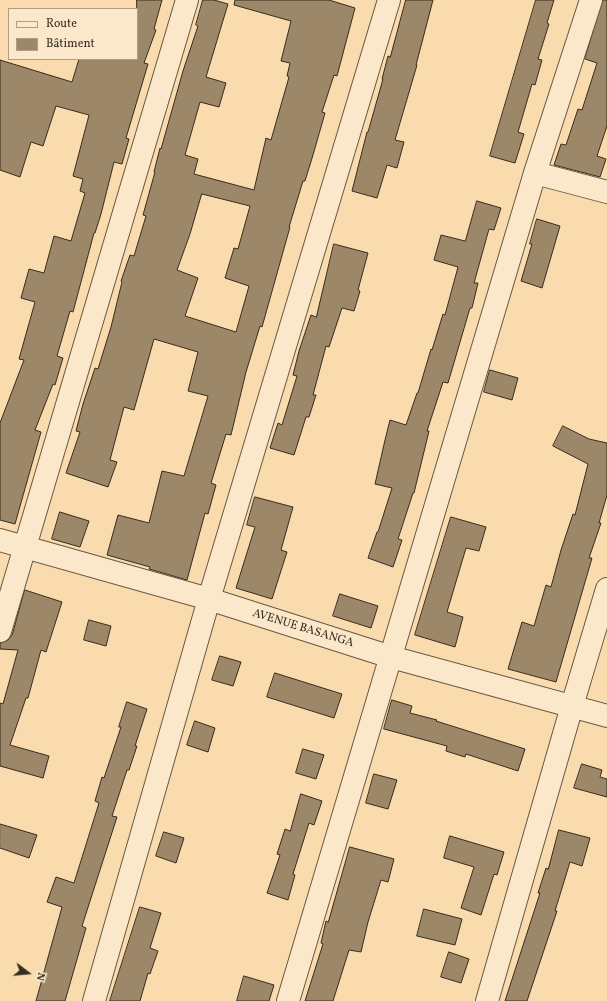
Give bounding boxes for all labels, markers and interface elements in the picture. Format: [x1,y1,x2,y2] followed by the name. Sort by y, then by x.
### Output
[8,8,138,60] legend
[46,16,77,32] text: Route
[46,36,95,52] text: Bâtiment
[251,607,355,651] street label: AVENUE BASANGA
[8,953,48,993] north arrow
[32,971,48,982] text: N

